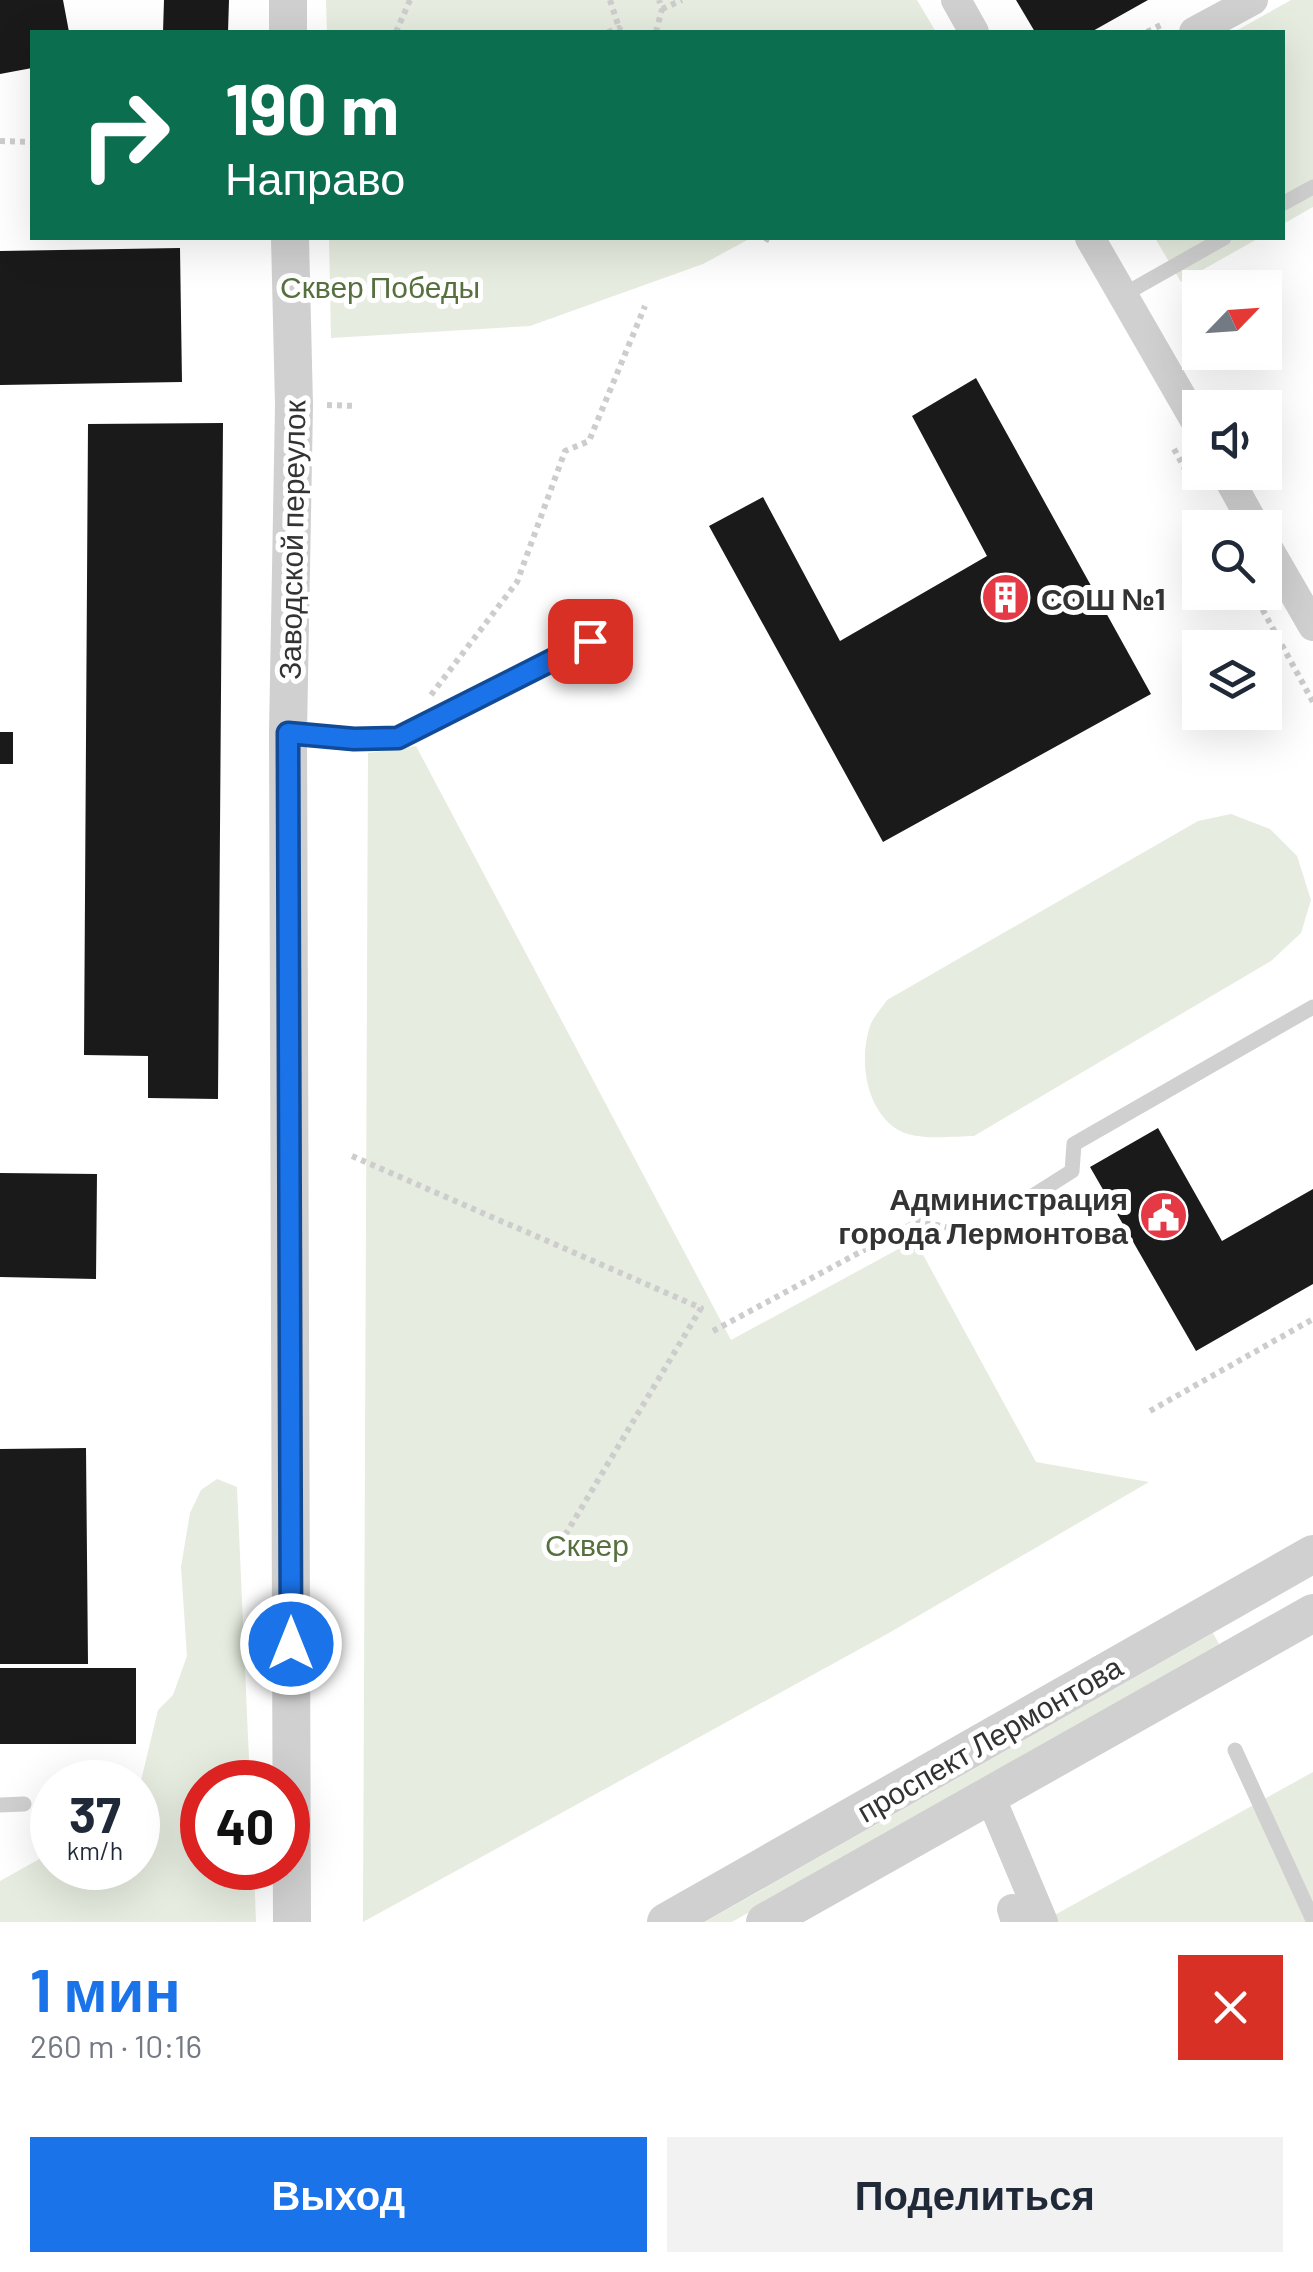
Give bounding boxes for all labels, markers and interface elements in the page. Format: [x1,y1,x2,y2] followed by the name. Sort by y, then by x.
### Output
[225,65,399,149] text: 190 m
[60,70,190,200] icon: right
[225,150,405,204] text: Направо
[280,268,480,304] park label: Сквер Победы
[1182,270,1282,370] north arrow
[1182,270,1282,730] map controls
[1182,390,1282,490] button: sound
[271,399,311,680] street label: Заводской переулок
[1182,510,1282,610] button: search
[980,572,1032,624] building icon: СОШ №1
[1041,580,1165,616] place label: СОШ №1
[548,599,633,684] pin
[563,614,618,669] icon: arrive
[1182,630,1282,730] button: layers
[838,1180,1128,1250] place label: Администрация города Лермонтова
[1137,1189,1189,1241] public building icon: Администрация города Лермонтова
[545,1526,629,1562] park label: Сквер
[239,1592,343,1696] position arrow
[850,1647,1128,1829] street label: проспект Лермонтова
[180,1760,310,1890] speed limit sign: 40
[69,1783,121,1843] text: 37
[67,1835,123,1865] text: km/h
[30,1952,181,2024] text: 1 мин
[1178,1955,1283,2060] button: close
[30,2026,202,2064] text: 260 m · 10:16
[30,2137,647,2252] button: Выход
[667,2137,1283,2252] button: Поделиться

